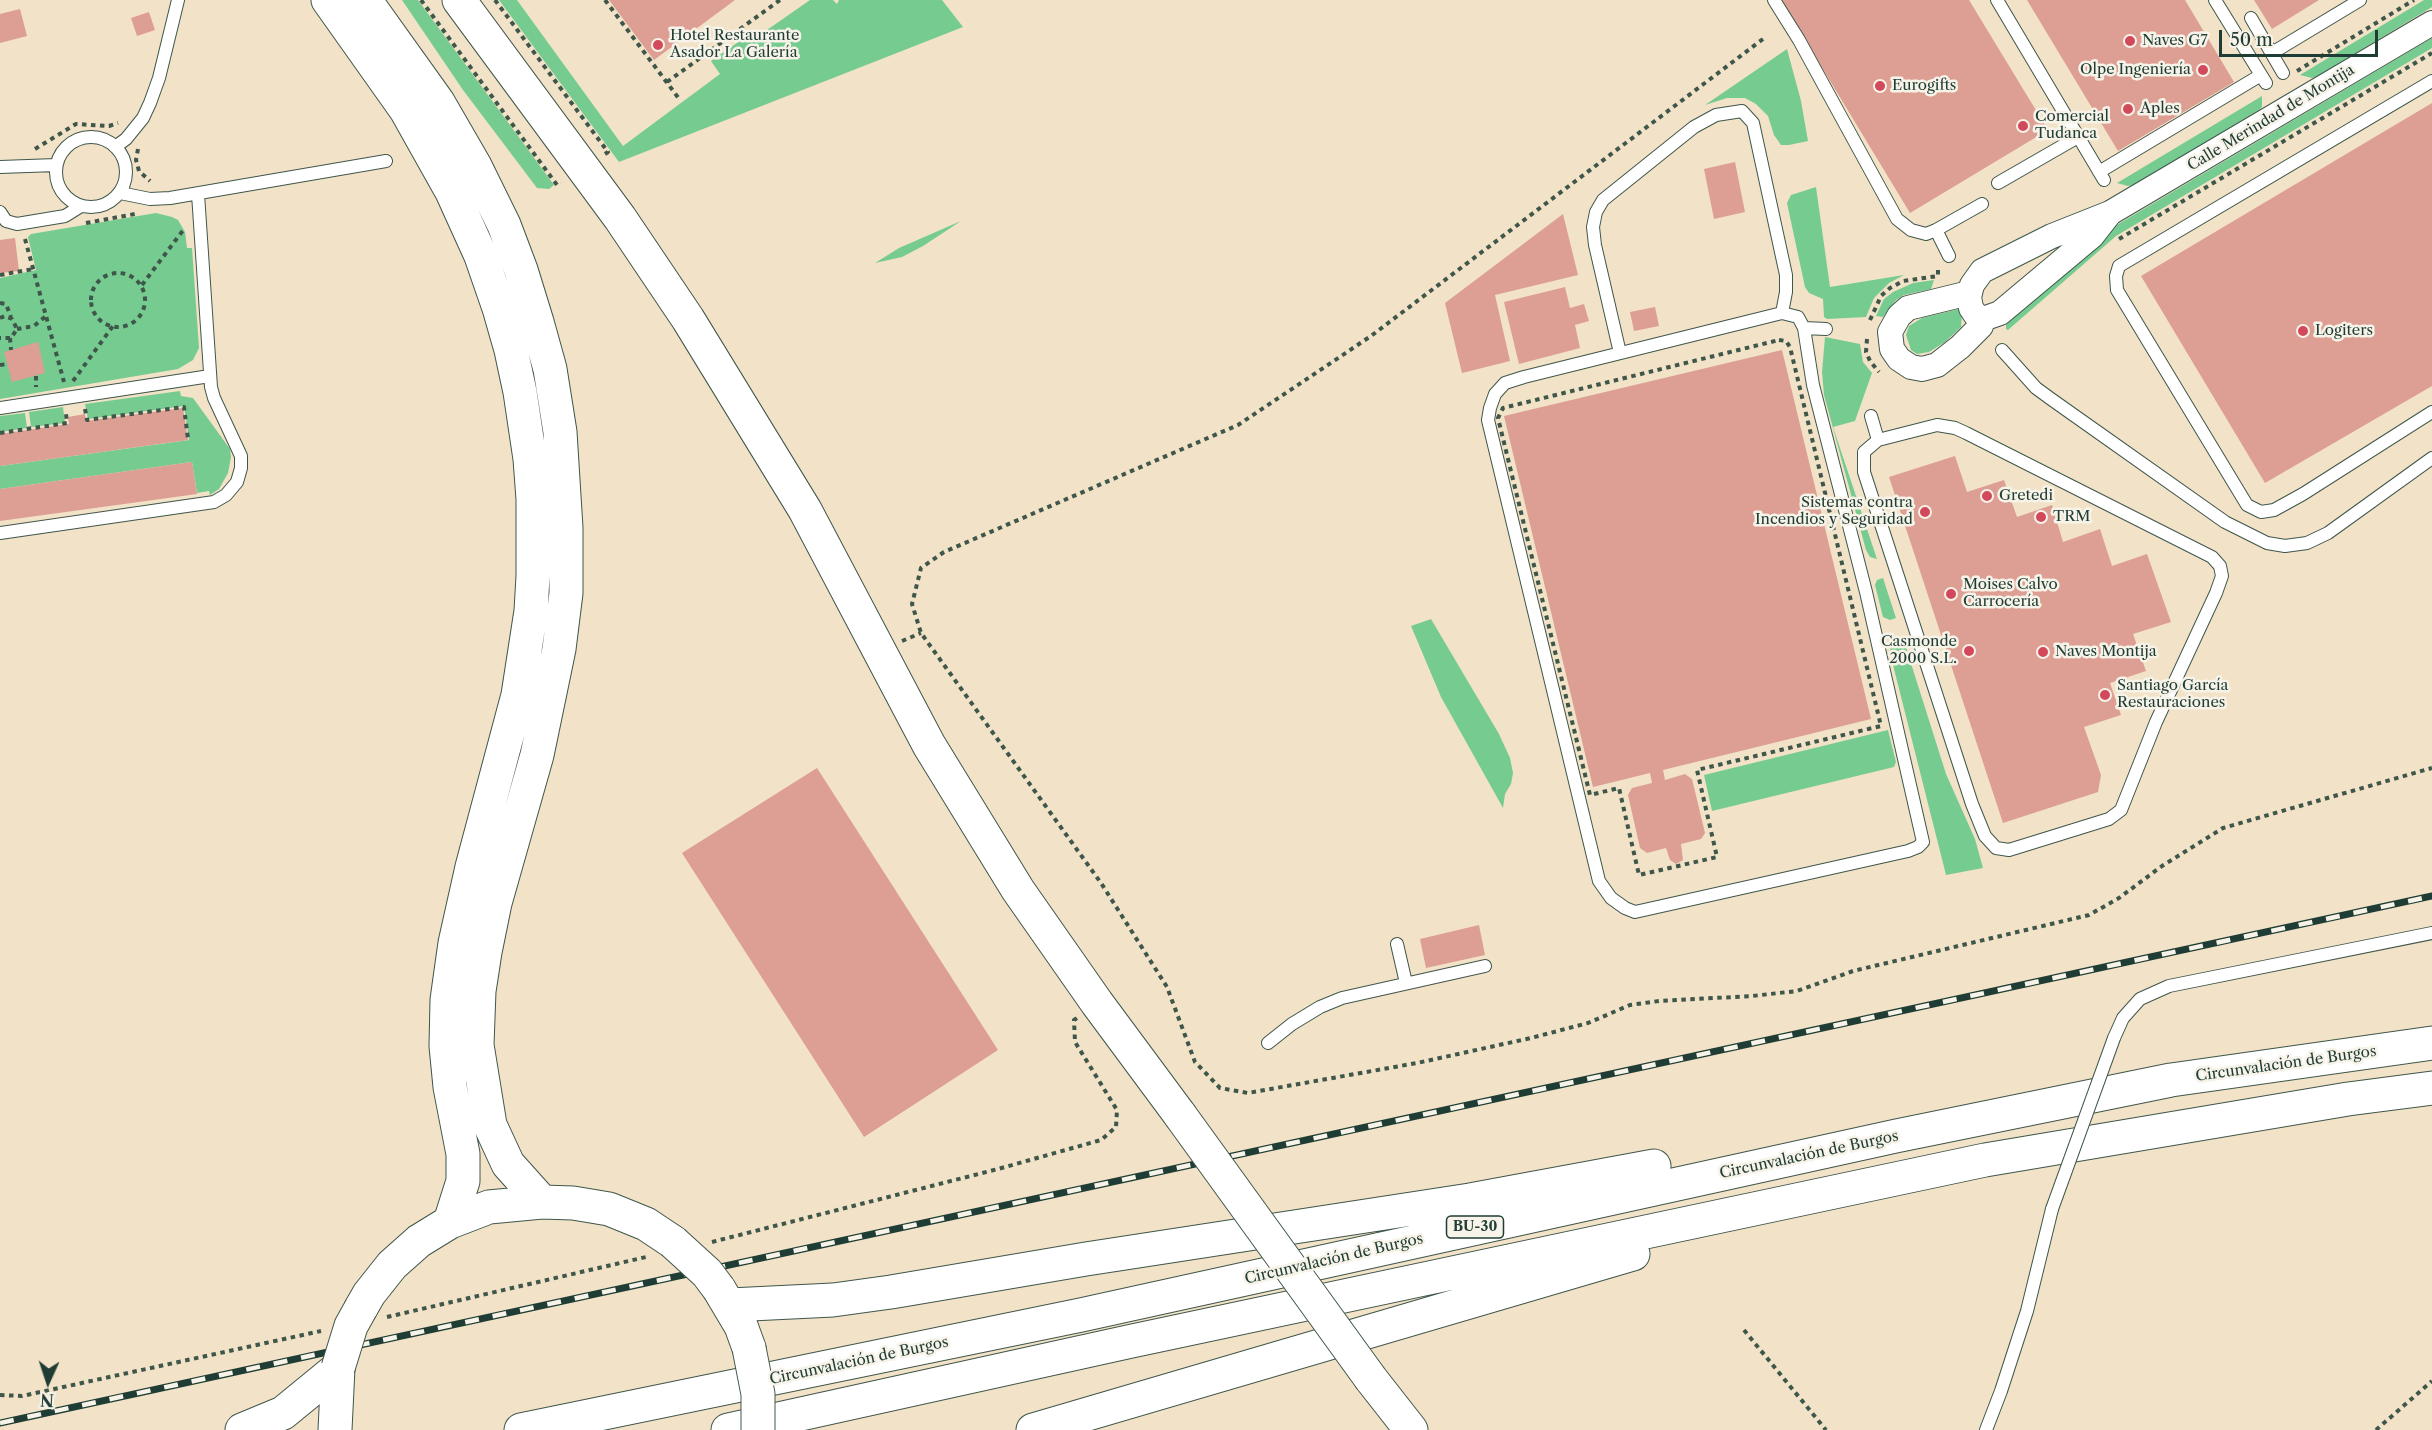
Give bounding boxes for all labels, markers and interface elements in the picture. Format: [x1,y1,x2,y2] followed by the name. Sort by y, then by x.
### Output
[2222,18,2381,56] scale bar
[670,27,799,62] place label: Hotel Restaurante Asador La Galería
[2230,29,2273,51] text: 50 m
[2142,32,2208,50] place label: Naves G7
[2123,34,2137,48] marker: Naves G7
[651,38,665,52] marker: Hotel Restaurante Asador La Galería
[2080,61,2191,79] place label: Olpe Ingeniería
[2184,61,2358,175] street label: Calle Merindad de Montija
[2196,63,2210,77] marker: Olpe Ingeniería
[1892,77,1956,95] place label: Eurogifts
[1873,79,1887,93] marker: Eurogifts
[2140,100,2180,118] place label: Aples
[2121,102,2135,116] marker: Aples
[2035,108,2109,143] place label: Comercial Tudanca
[2016,119,2030,133] marker: Comercial Tudanca
[2315,322,2373,340] place label: Logiters
[2296,324,2310,338] marker: Logiters
[1999,487,2053,505] place label: Gretedi
[1980,489,1994,503] marker: Gretedi
[1755,494,1913,529] place label: Sistemas contra Incendios y Seguridad
[1918,505,1932,519] marker: Sistemas contra Incendios y Seguridad
[2053,508,2090,526] place label: TRM
[2034,510,2048,524] marker: TRM
[1963,576,2058,611] place label: Moises Calvo Carrocería
[1944,587,1958,601] marker: Moises Calvo Carrocería
[1881,633,1957,668] place label: Casmonde 2000 S.L.
[2055,643,2157,661] place label: Naves Montija
[1962,644,1976,658] marker: Casmonde 2000 S.L.
[2036,645,2050,659] marker: Naves Montija
[2117,677,2229,712] place label: Santiago García Restauraciones
[2098,688,2112,702] marker: Santiago García Restauraciones
[2194,1042,2378,1086] street label: Circunvalación de Burgos
[1718,1127,1900,1183] street label: Circunvalación de Burgos
[1446,1216,1504,1238] road number: BU-30
[1243,1230,1425,1288] street label: Circunvalación de Burgos
[768,1333,950,1389] street label: Circunvalación de Burgos
[18,1352,78,1412] north arrow
[40,1390,55,1410] text: N

